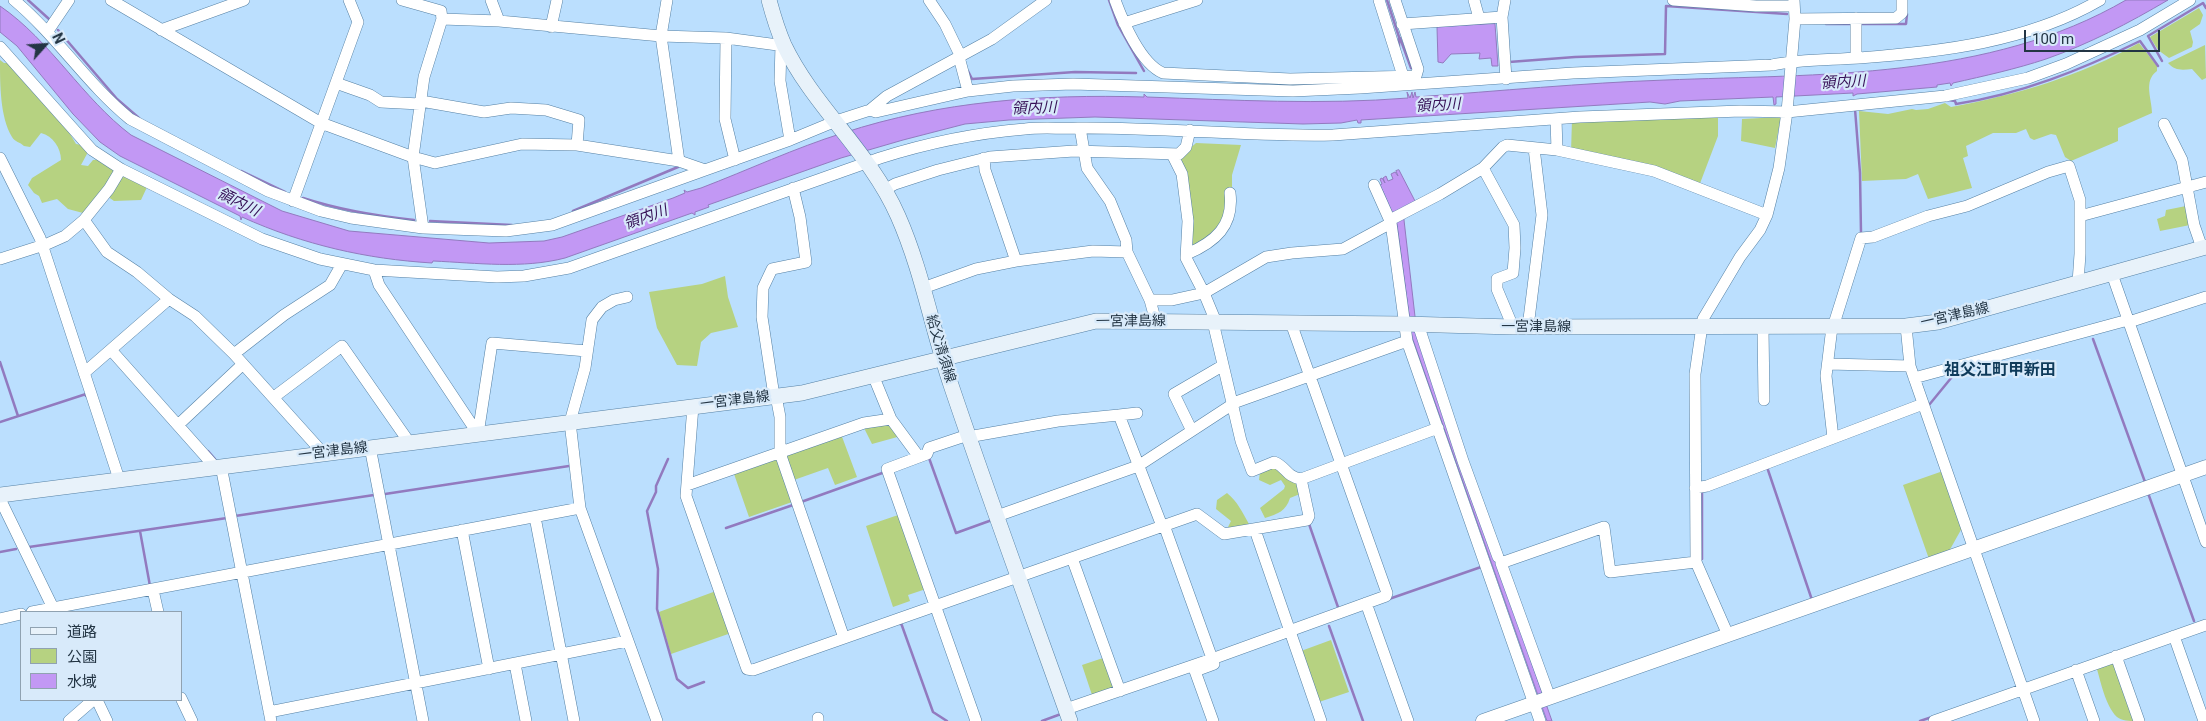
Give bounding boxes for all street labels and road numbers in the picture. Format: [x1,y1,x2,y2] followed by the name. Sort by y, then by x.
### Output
[1919,300,1991,332] street label: 一宮津島線
[922,313,958,385] street label: 給父清須線
[1096,313,1166,331] street label: 一宮津島線
[1501,319,1571,335] street label: 一宮津島線
[699,388,771,414] street label: 一宮津島線
[297,439,369,465] street label: 一宮津島線

